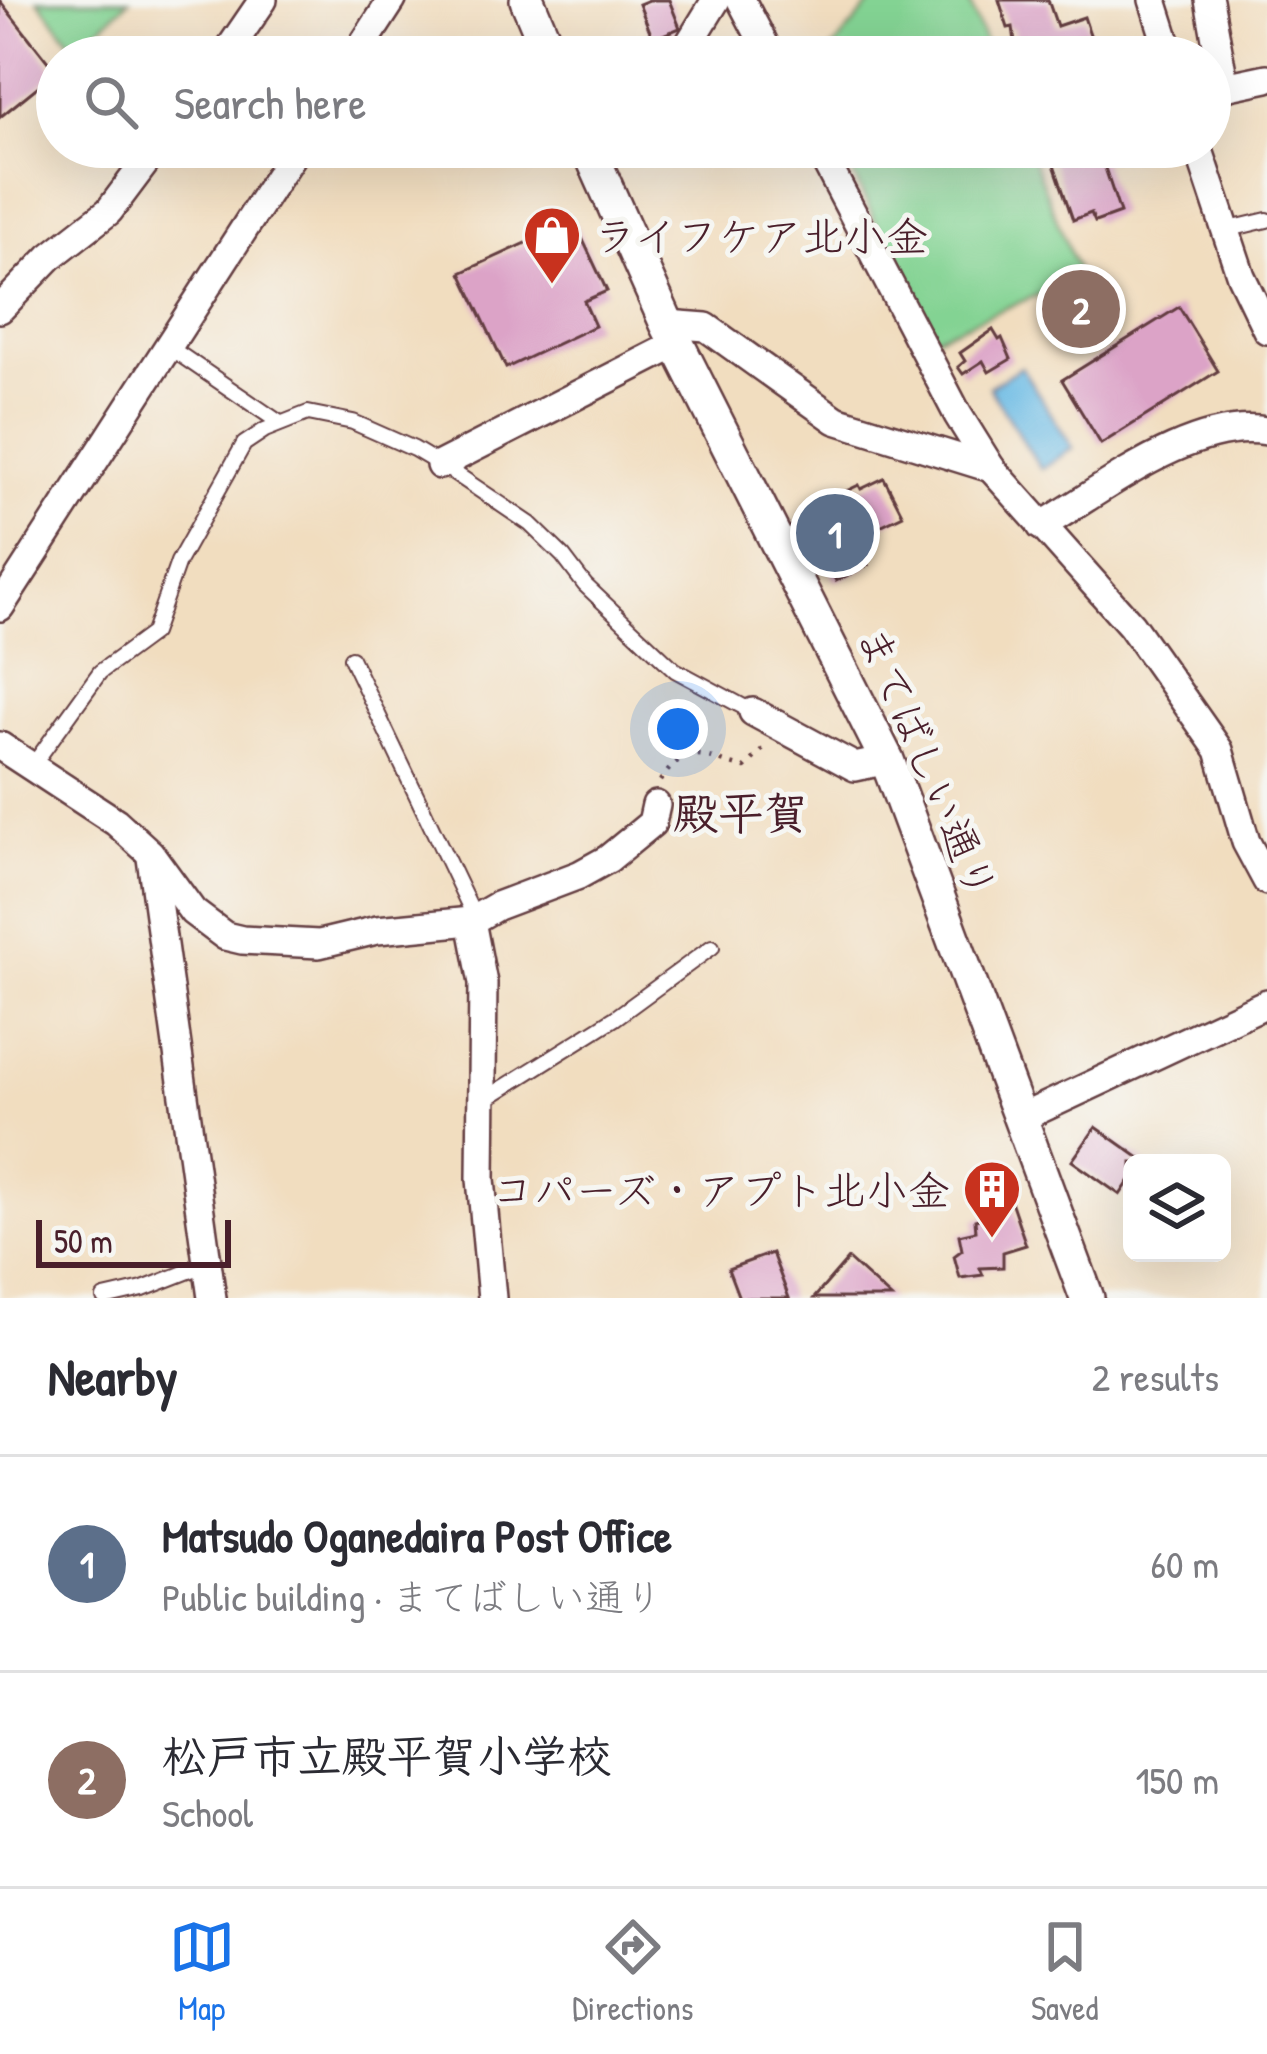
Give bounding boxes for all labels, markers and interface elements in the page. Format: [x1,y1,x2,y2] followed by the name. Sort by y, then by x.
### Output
[36,36,1231,168] search box
[78,69,144,135] icon: search
[174,72,366,133] text: Search here
[521,204,583,286] shop icon: ライフケア北小金
[594,207,928,264] place label: ライフケア北小金
[1042,264,1120,354] pin: 2
[796,488,874,578] pin: 1
[844,616,1012,908] street label: まてばしい通り
[648,699,708,759] your location
[673,782,809,843] district label: 殿平賀
[1123,1154,1231,1262] map controls
[1123,1154,1231,1262] button: layers
[961,1158,1023,1240] building icon: コパーズ・アプト北小金
[491,1161,950,1218] place label: コパーズ・アプト北小金
[36,1214,231,1267] scale bar
[54,1219,113,1263] text: 50 m
[48,1342,178,1411] text: Nearby
[1092,1350,1219,1403] text: 2 results
[162,1505,672,1566] text: Matsudo Oganedaira Post Office
[80,1537,94,1590] text: 1
[1150,1537,1219,1590] text: 60 m
[162,1570,663,1623] text: Public building · まてばしい通り
[162,1725,612,1786] text: 松戸市立殿平賀小学校
[78,1753,96,1806] text: 2
[1135,1753,1219,1806] text: 150 m
[162,1786,253,1839] text: School
[169,1914,235,2030] tab: Map
[572,1914,694,2030] tab: Directions
[1031,1914,1098,2030] tab: Saved

